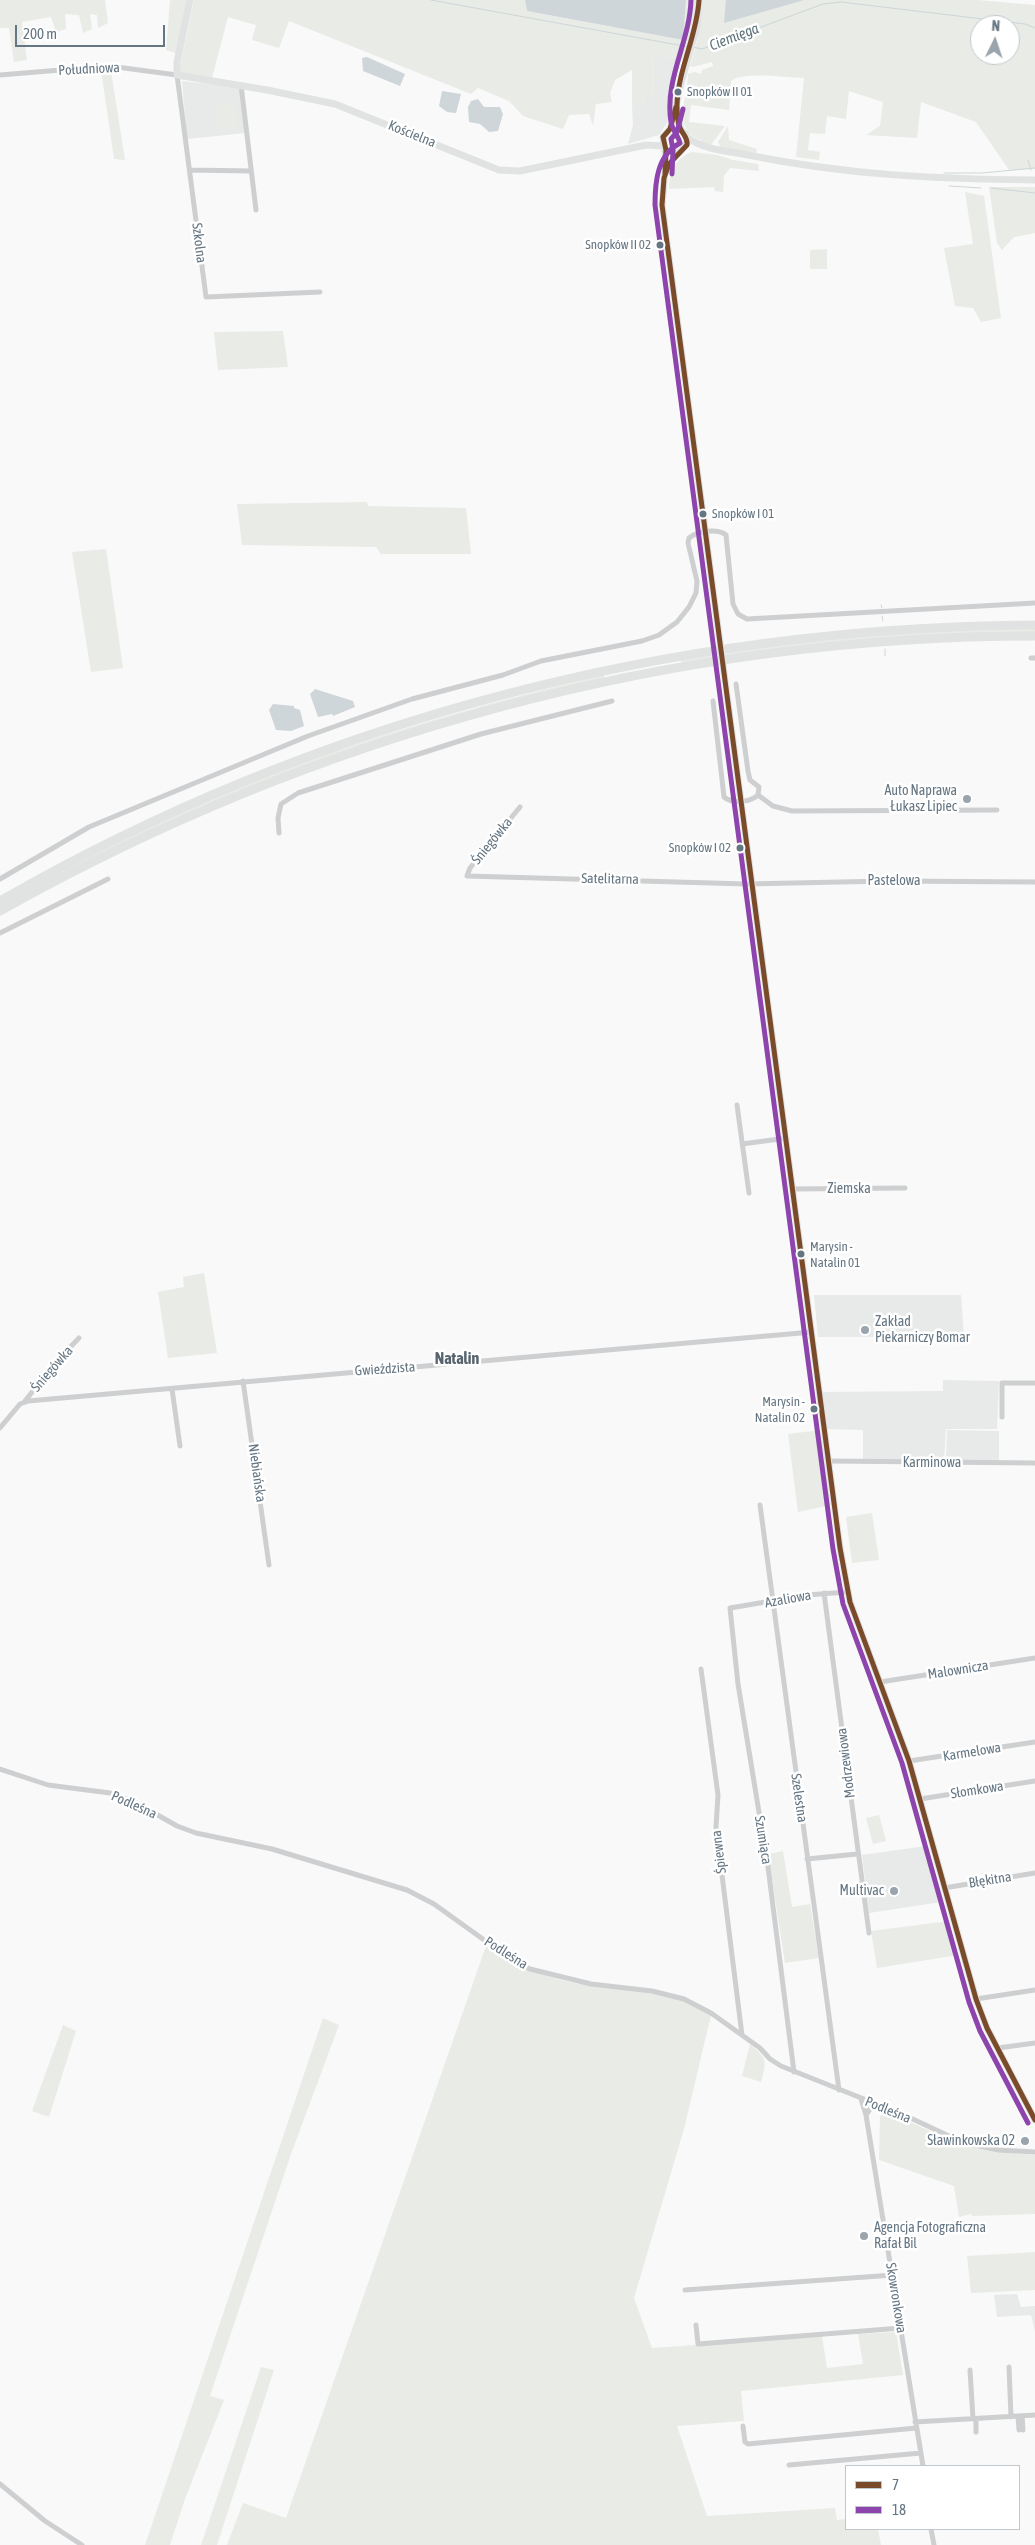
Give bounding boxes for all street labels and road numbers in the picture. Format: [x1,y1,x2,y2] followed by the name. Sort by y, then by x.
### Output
[58,59,120,79] street label: Południowa
[386,117,438,151] street label: Kościelna
[188,222,210,264] street label: Szkolna
[468,814,516,868] street label: Śniegówka
[581,870,639,888] street label: Satelitarna
[867,873,921,889] street label: Pastelowa
[827,1181,871,1197] street label: Ziemska
[27,1343,77,1395] street label: Śniegówka
[354,1359,416,1379] street label: Gwieździsta
[245,1443,269,1503] street label: Niebiańska
[903,1455,961,1471] street label: Karminowa
[764,1587,812,1611] street label: Azaliowa
[927,1657,989,1683] street label: Malownicza
[833,1727,859,1799] street label: Modrzewiowa
[942,1739,1002,1765] street label: Karmelowa
[787,1772,811,1824] street label: Szelestna
[949,1778,1005,1802] street label: Słomkowa
[109,1788,159,1822] street label: Podleśna
[751,1814,775,1866] street label: Szumiąca
[708,1829,730,1875] street label: Śpiewna
[968,1868,1012,1892] street label: Błękitna
[481,1933,531,1973] street label: Podleśna
[863,2093,913,2127] street label: Podleśna
[882,2262,910,2334] street label: Skowronkowa

